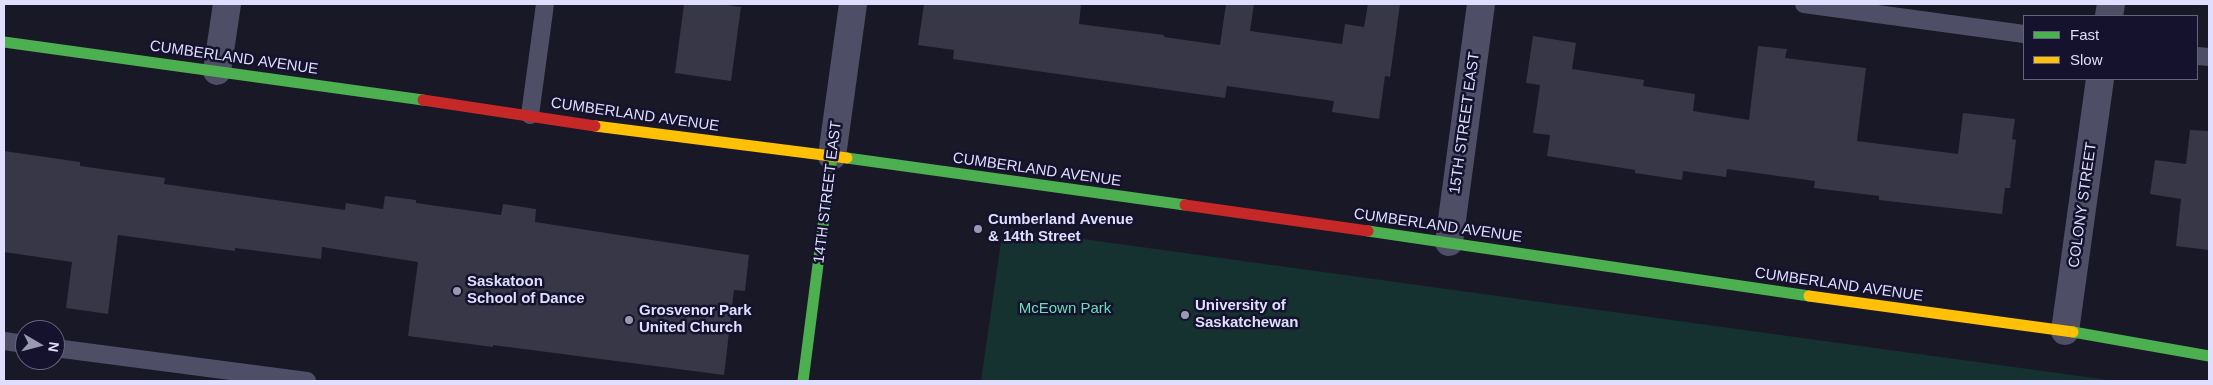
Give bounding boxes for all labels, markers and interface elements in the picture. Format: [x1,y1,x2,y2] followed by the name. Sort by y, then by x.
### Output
[2023,15,2198,80] legend
[2070,26,2099,43] text: Fast
[149,37,319,79] street label: CUMBERLAND AVENUE
[1446,51,1484,195] street label: 15TH STREET EAST
[2070,51,2103,68] text: Slow
[550,94,720,136] street label: CUMBERLAND AVENUE
[810,120,846,264] street label: 14TH STREET EAST
[2065,141,2101,269] street label: COLONY STREET
[952,149,1122,191] street label: CUMBERLAND AVENUE
[1353,205,1523,247] street label: CUMBERLAND AVENUE
[988,211,1133,246] place label: Cumberland Avenue & 14th Street
[972,223,984,235] marker: Cumberland Avenue & 14th Street
[1754,264,1924,306] street label: CUMBERLAND AVENUE
[467,273,585,308] place label: Saskatoon School of Dance
[451,285,463,297] marker: Saskatoon School of Dance
[1195,297,1298,332] place label: University of Saskatchewan
[1019,300,1111,318] park label: McEown Park
[639,302,752,337] place label: Grosvenor Park United Church
[1179,309,1191,321] marker: University of Saskatchewan
[623,314,635,326] marker: Grosvenor Park United Church
[15,320,65,370] north arrow
[45,341,62,353] text: N

